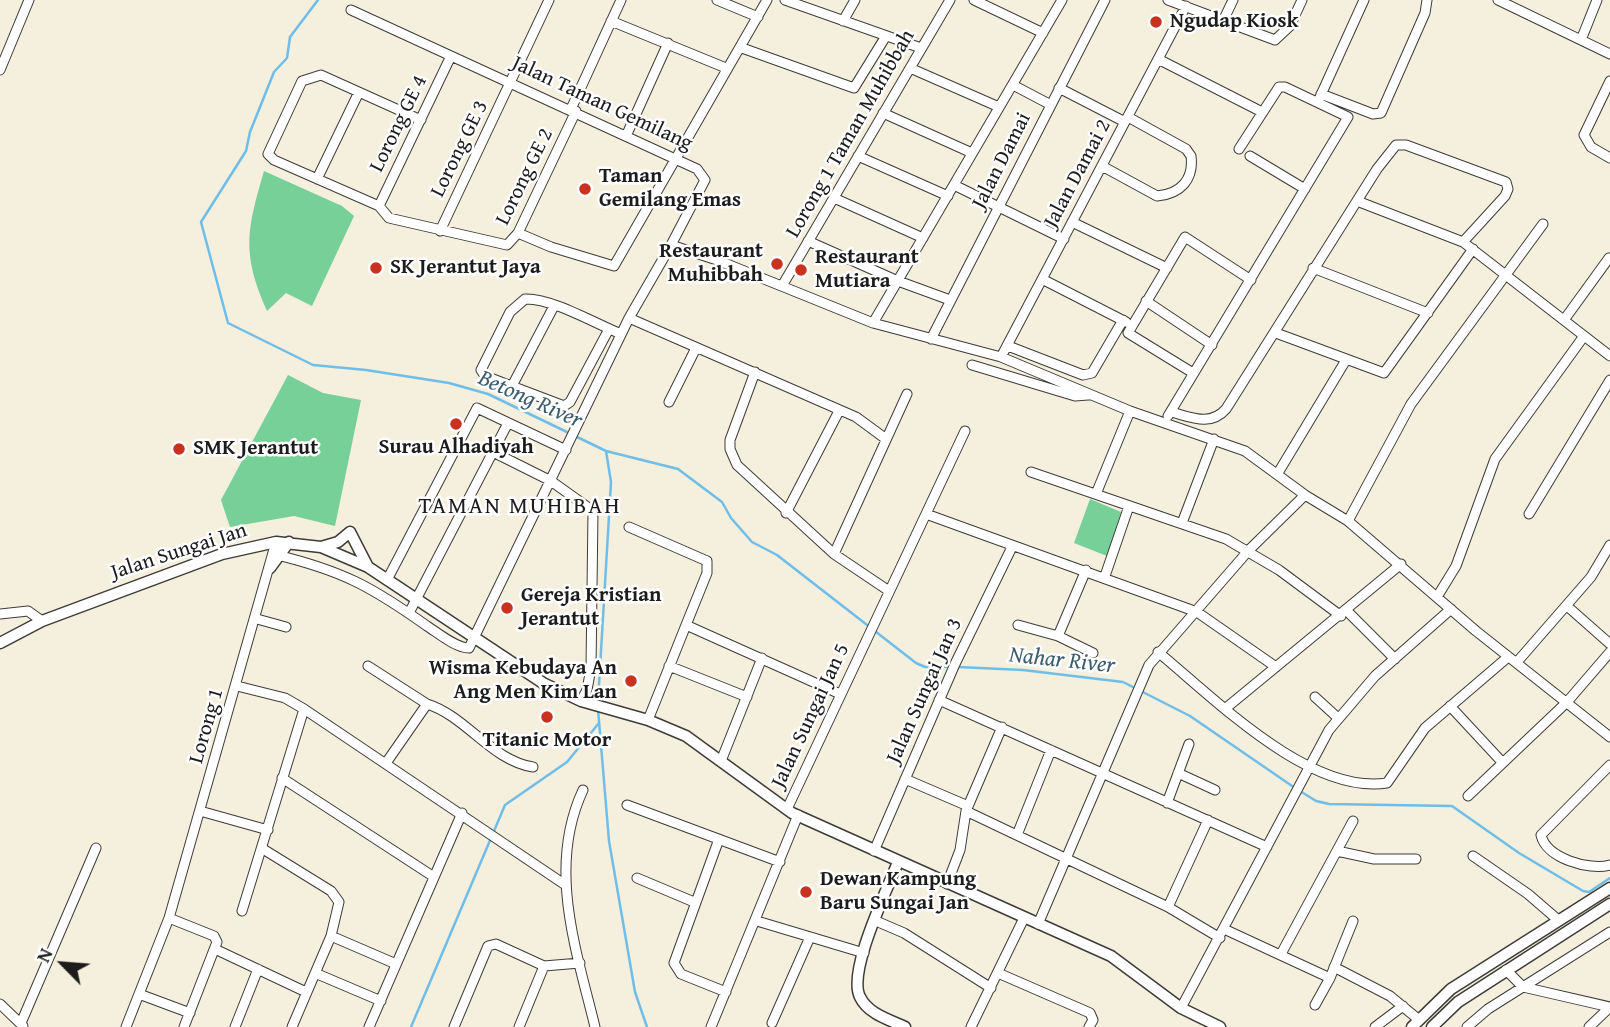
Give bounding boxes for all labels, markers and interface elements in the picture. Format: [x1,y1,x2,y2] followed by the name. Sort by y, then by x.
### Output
[1170,9,1298,35] place label: Ngudap Kiosk
[1148,14,1164,30] marker: Ngudap Kiosk
[781,26,921,242] street label: Lorong 1 Taman Muhibbah
[508,51,696,157] street label: Jalan Taman Gemilang
[365,71,433,177] street label: Lorong GE 4
[426,96,494,202] street label: Lorong GE 3
[967,109,1037,213] street label: Jalan Damai
[1039,115,1117,233] street label: Jalan Damai 2
[491,124,559,230] street label: Lorong GE 2
[599,164,741,214] place label: Taman Gemilang Emas
[577,181,593,197] marker: Taman Gemilang Emas
[659,239,763,289] place label: Restaurant Muhibbah
[815,245,919,295] place label: Restaurant Mutiara
[390,255,541,281] place label: SK Jerantut Jaya
[769,256,785,272] marker: Restaurant Muhibbah
[368,260,384,276] marker: SK Jerantut Jaya
[793,262,809,278] marker: Restaurant Mutiara
[474,365,586,435] water label: Betong River
[448,416,464,432] marker: Surau Alhadiyah
[378,435,534,461] place label: Surau Alhadiyah
[193,436,318,462] place label: SMK Jerantut
[171,441,187,457] marker: SMK Jerantut
[420,493,620,521] district label: TAMAN MUHIBAH
[108,518,250,586] street label: Jalan Sungai Jan
[521,583,661,633] place label: Gereja Kristian Jerantut
[499,600,515,616] marker: Gereja Kristian Jerantut
[882,615,968,767] street label: Jalan Sungai Jan 3
[767,640,855,792] street label: Jalan Sungai Jan 5
[1008,642,1116,680] water label: Nahar River
[429,656,617,706] place label: Wisma Kebudaya An Ang Men Kim Lan
[623,673,639,689] marker: Wisma Kebudaya An Ang Men Kim Lan
[184,686,230,766] street label: Lorong 1
[539,709,555,725] marker: Titanic Motor
[483,728,611,754] place label: Titanic Motor
[820,867,976,917] place label: Dewan Kampung Baru Sungai Jan
[798,884,814,900] marker: Dewan Kampung Baru Sungai Jan
[28,929,98,999] north arrow
[29,943,59,967] text: N

